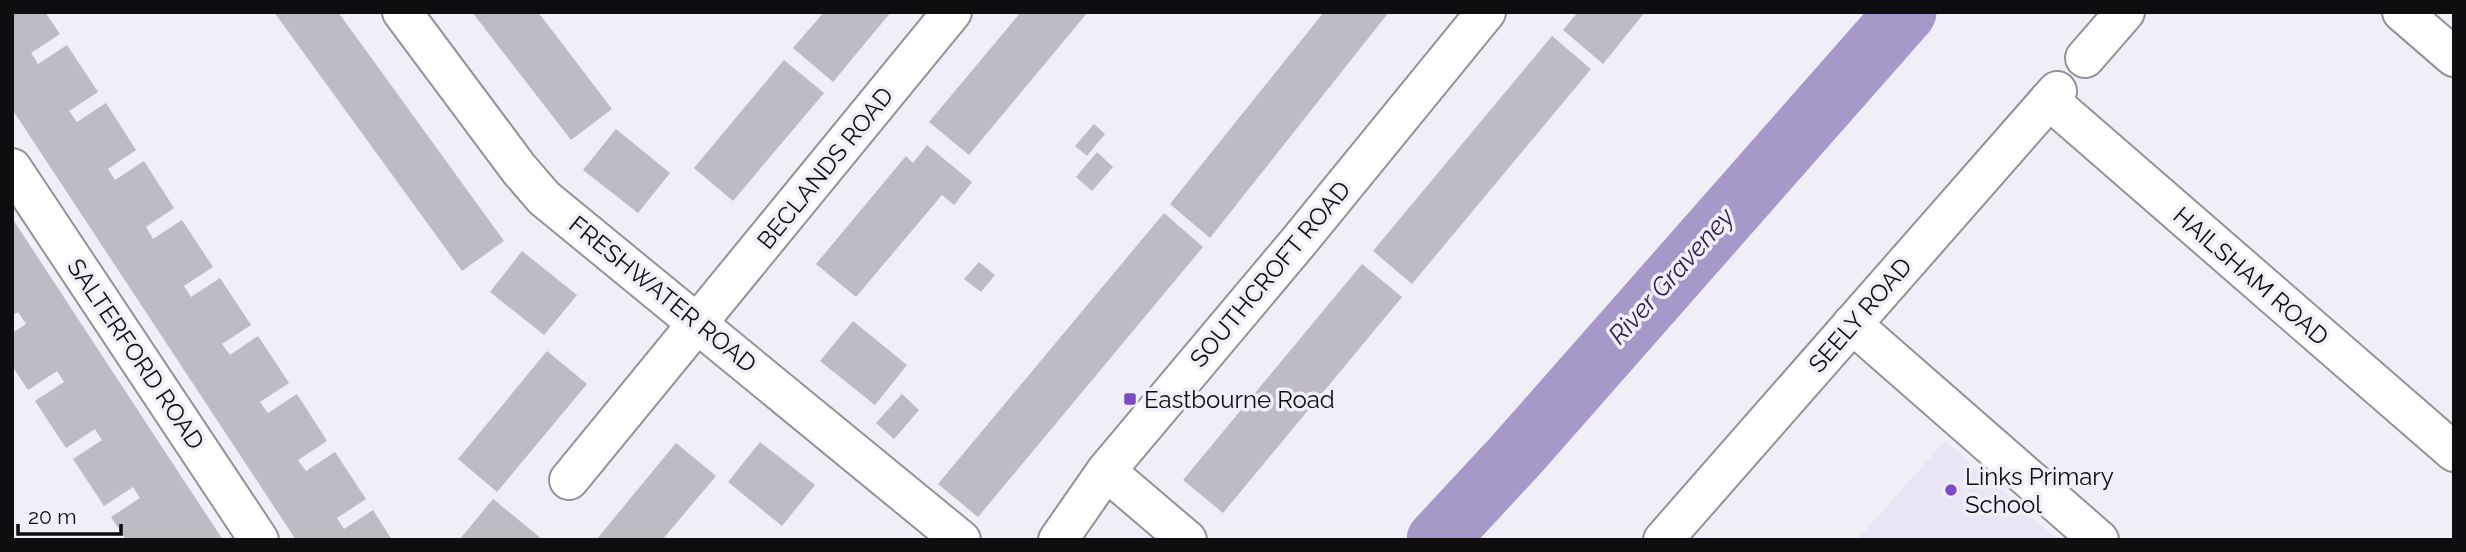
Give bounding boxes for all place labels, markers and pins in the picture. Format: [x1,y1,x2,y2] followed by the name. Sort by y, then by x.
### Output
[1144,385,1335,414] place label: Eastbourne Road
[1122,391,1138,407] marker: Eastbourne Road
[1965,462,2114,519] place label: Links Primary School
[1943,482,1959,498] marker: Links Primary School

